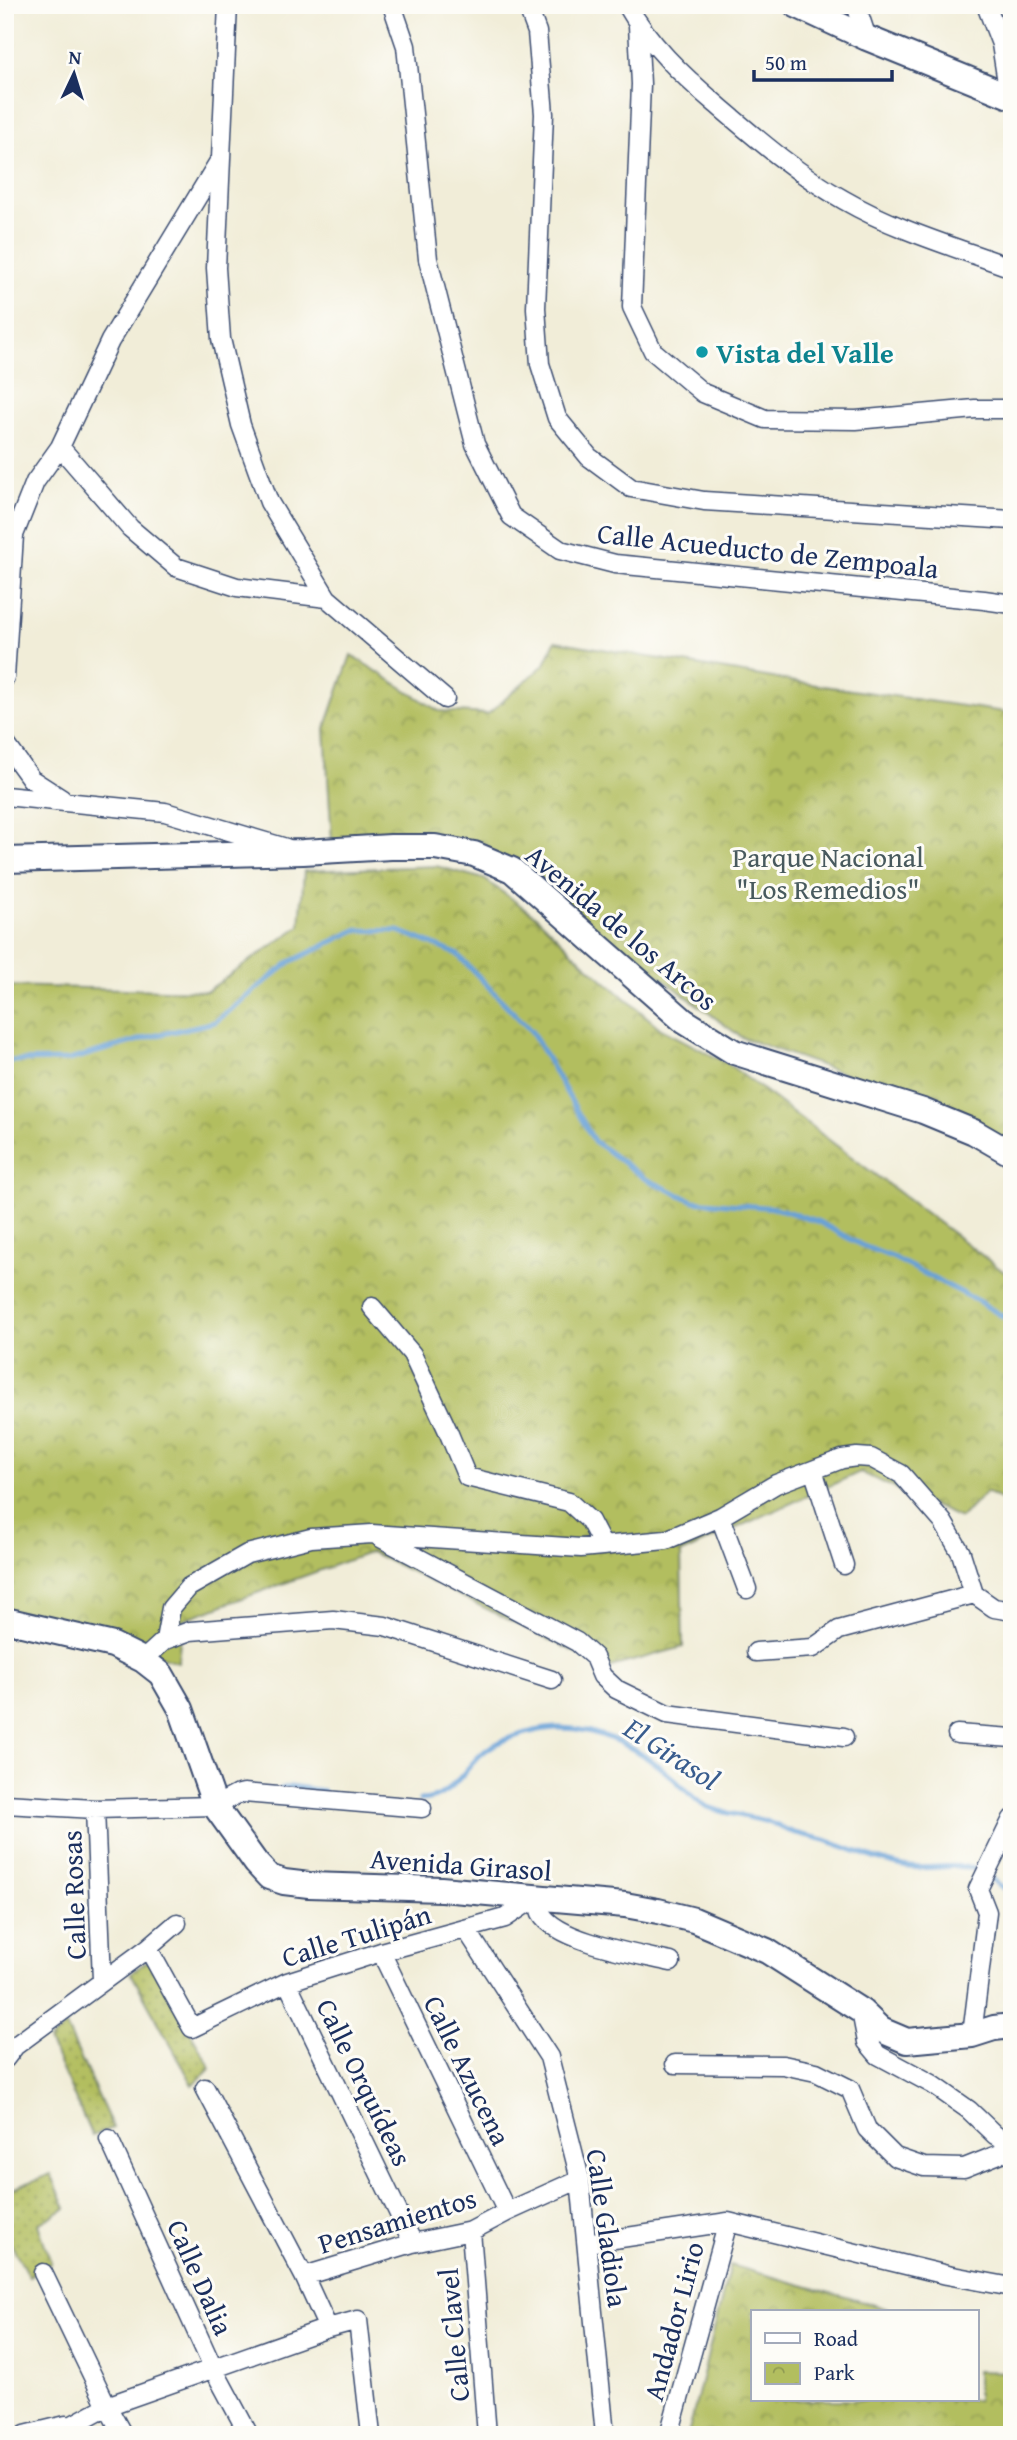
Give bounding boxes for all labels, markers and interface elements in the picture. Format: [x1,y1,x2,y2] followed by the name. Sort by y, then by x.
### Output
[38,38,108,108] north arrow
[754,38,893,82] scale bar
[68,43,83,71] text: N
[765,47,807,78] text: 50 m
[716,332,894,373] place label: Vista del Valle
[694,344,710,360] marker: Vista del Valle
[595,512,941,588] street label: Calle Acueducto de Zempoala
[517,834,727,1020] street label: Avenida de los Arcos
[732,836,924,909] park label: Parque Nacional "Los Remedios"
[615,1705,729,1800] water label: El Girasol
[50,1830,96,1960] street label: Calle Rosas
[369,1837,553,1891] street label: Avenida Girasol
[276,1893,436,1977] street label: Calle Tulipán
[414,1988,522,2153] street label: Calle Azucena
[307,1991,423,2173] street label: Calle Orquídeas
[577,2146,639,2310] street label: Calle Gladiola
[313,2177,481,2263] street label: Pensamientos
[157,2213,245,2342] street label: Calle Dalia
[632,2237,714,2405] street label: Andador Lirio
[427,2267,479,2403] street label: Calle Clavel
[751,2310,978,2402] legend
[814,2323,859,2354] text: Road
[814,2357,855,2388] text: Park

